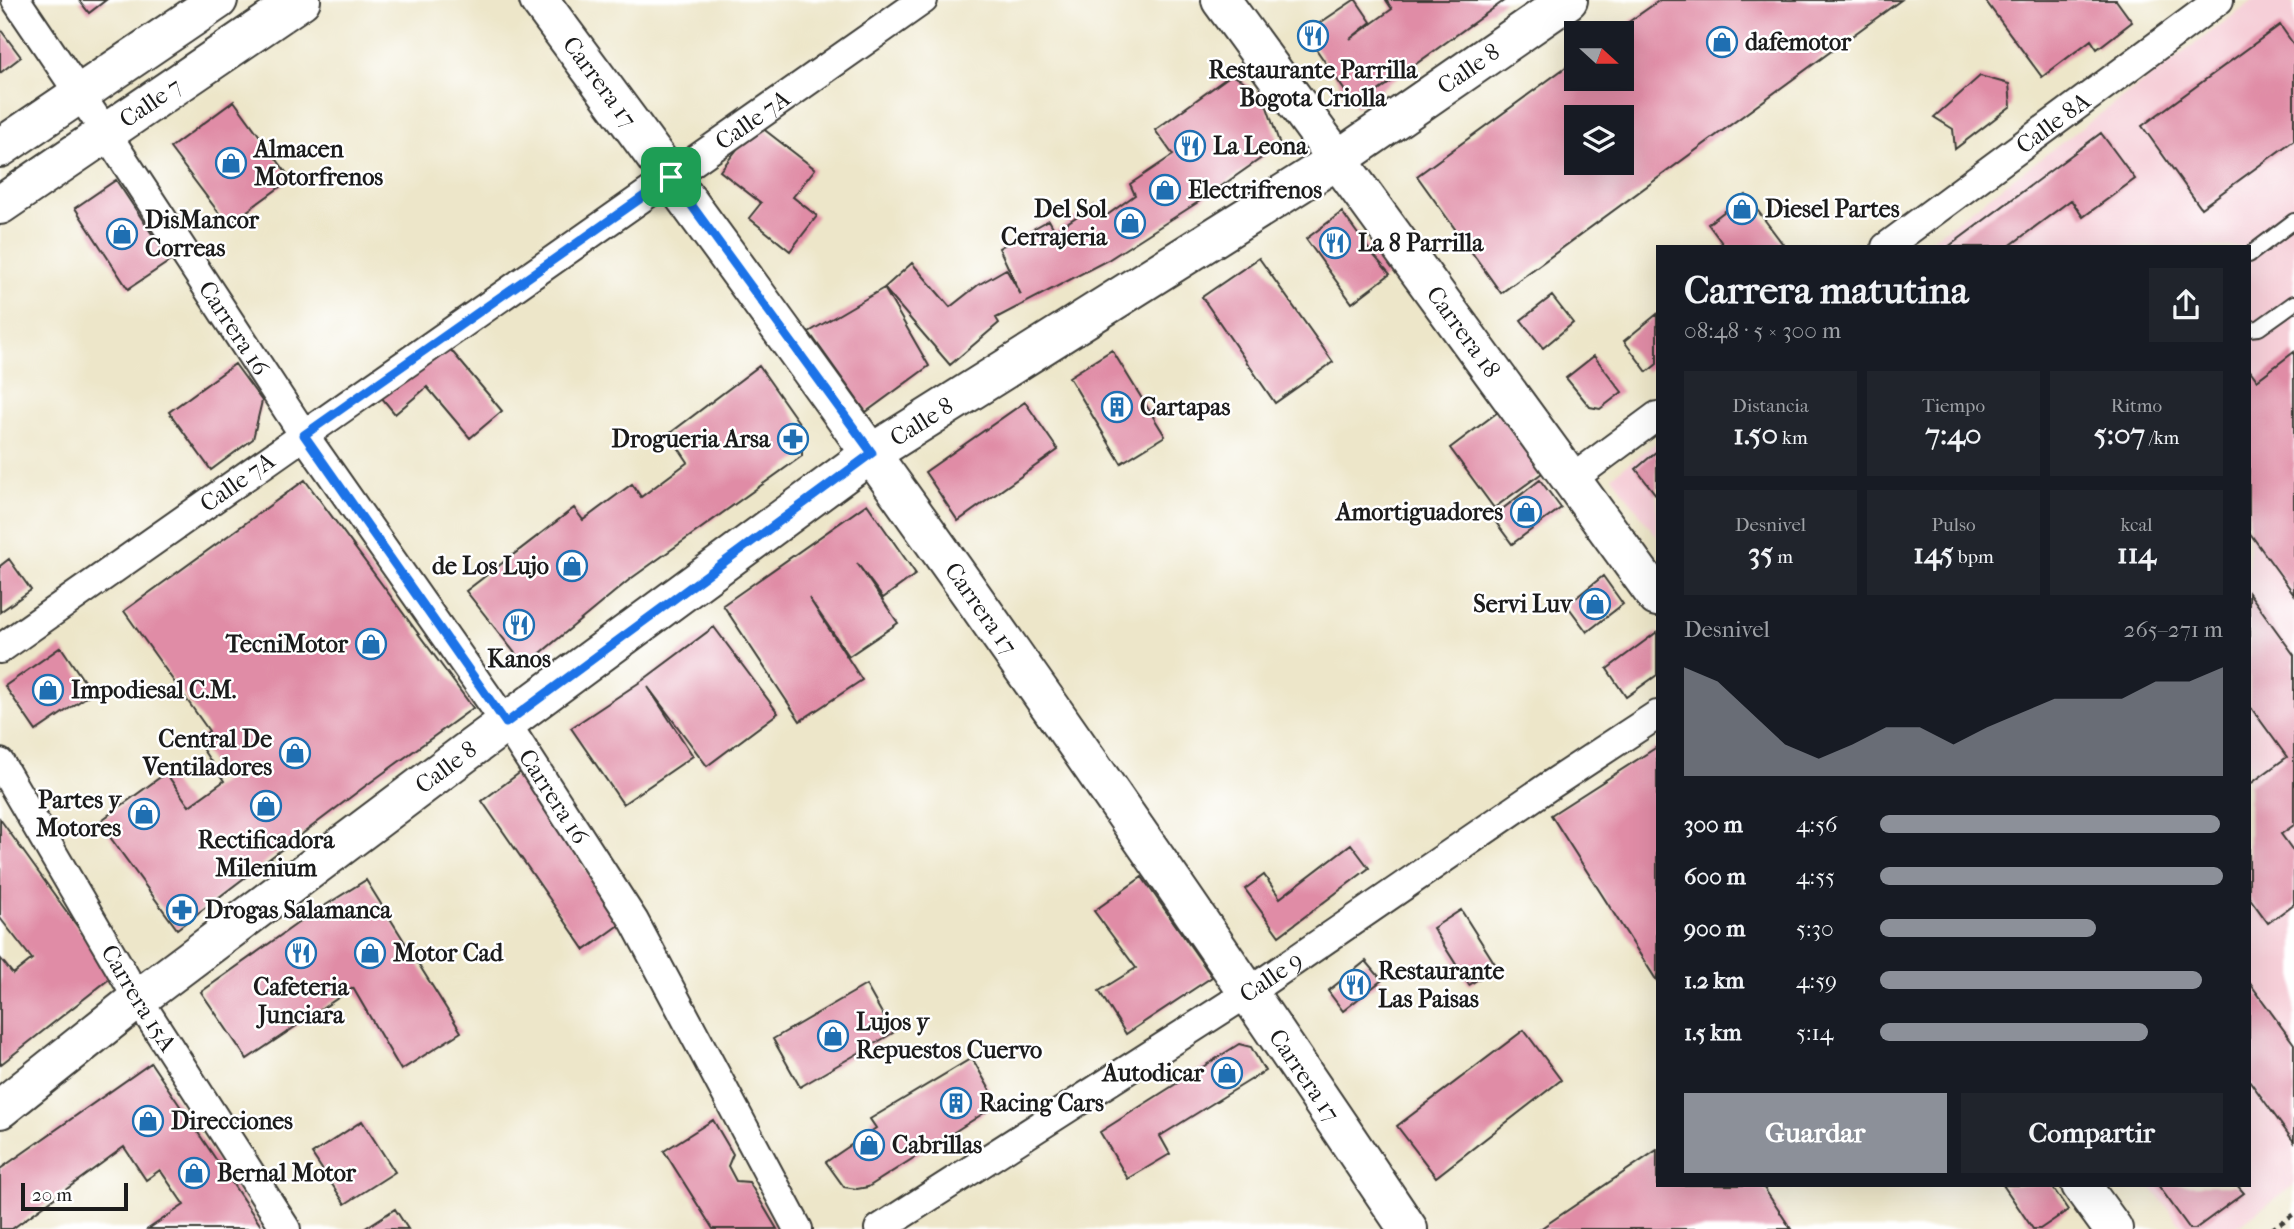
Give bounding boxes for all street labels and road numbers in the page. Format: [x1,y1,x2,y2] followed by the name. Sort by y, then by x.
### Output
[557,31,643,133] street label: Carrera 17
[1432,38,1505,100] street label: Calle 8
[114,72,187,134] street label: Calle 7
[710,84,796,156] street label: Calle 7A
[2011,86,2096,160] street label: Calle 8A
[193,276,276,382] street label: Carrera 16
[1421,281,1506,383] street label: Carrera 18
[885,391,959,452] street label: Calle 8
[195,446,280,518] street label: Calle 7A
[939,557,1023,660] street label: Carrera 17
[410,735,482,799] street label: Calle 8
[513,744,595,850] street label: Carrera 16
[95,940,182,1057] street label: Carrera 15A
[1234,946,1308,1008] street label: Calle 9
[1263,1024,1346,1127] street label: Carrera 17

